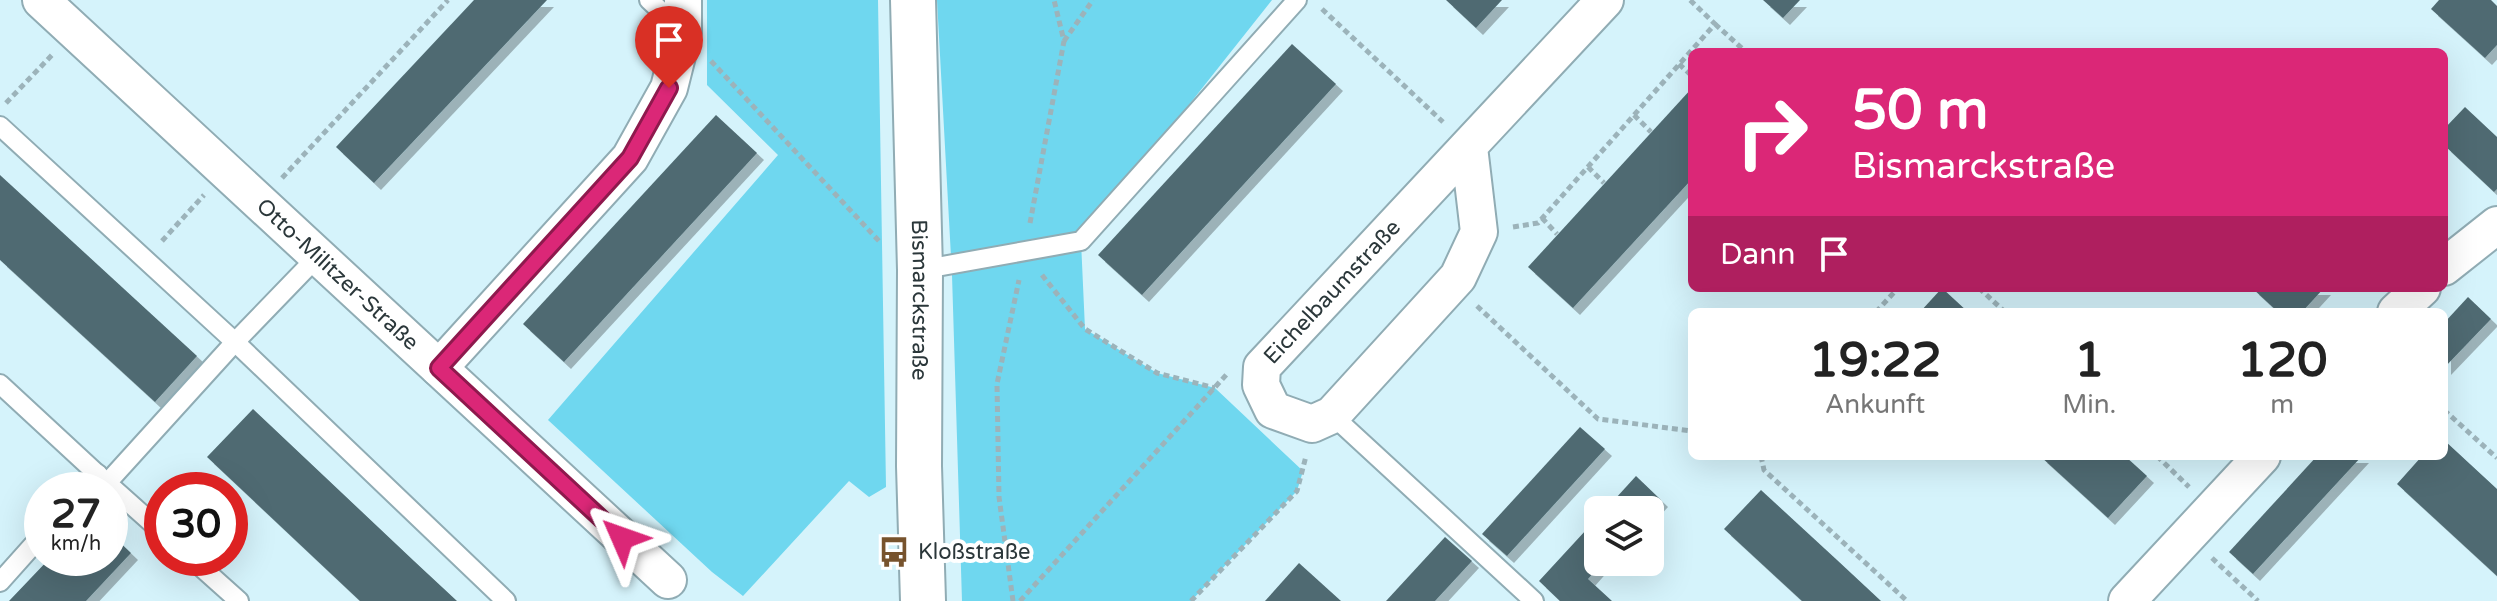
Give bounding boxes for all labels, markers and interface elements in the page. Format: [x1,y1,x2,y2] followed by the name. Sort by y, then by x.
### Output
[635,6,703,88] pin
[647,18,691,62] icon: arrive
[1852,77,1988,144] text: 50 m
[1720,80,1824,184] icon: right
[1852,145,2115,188] text: Bismarckstraße
[251,193,424,356] street label: Otto-Militzer-Straße
[1259,214,1406,369] street label: Eichelbaumstraße
[906,219,933,380] street label: Bismarckstraße
[1812,232,1856,276] icon: arrive
[1720,236,1796,273] text: Dann
[1809,332,1942,390] text: 19:22
[2074,332,2104,390] text: 1
[2237,332,2327,390] text: 120
[1825,389,1925,420] text: Ankunft
[2062,389,2116,420] text: Min.
[2270,389,2294,420] text: m
[144,472,248,576] speed limit sign: 30
[51,490,101,538] text: 27
[580,496,664,580] position arrow
[1584,496,1664,576] map controls
[1584,496,1664,576] button: layers
[51,532,101,556] text: km/h
[877,535,911,569] bus stop icon: Kloßstraße
[918,539,1030,565] place label: Kloßstraße

